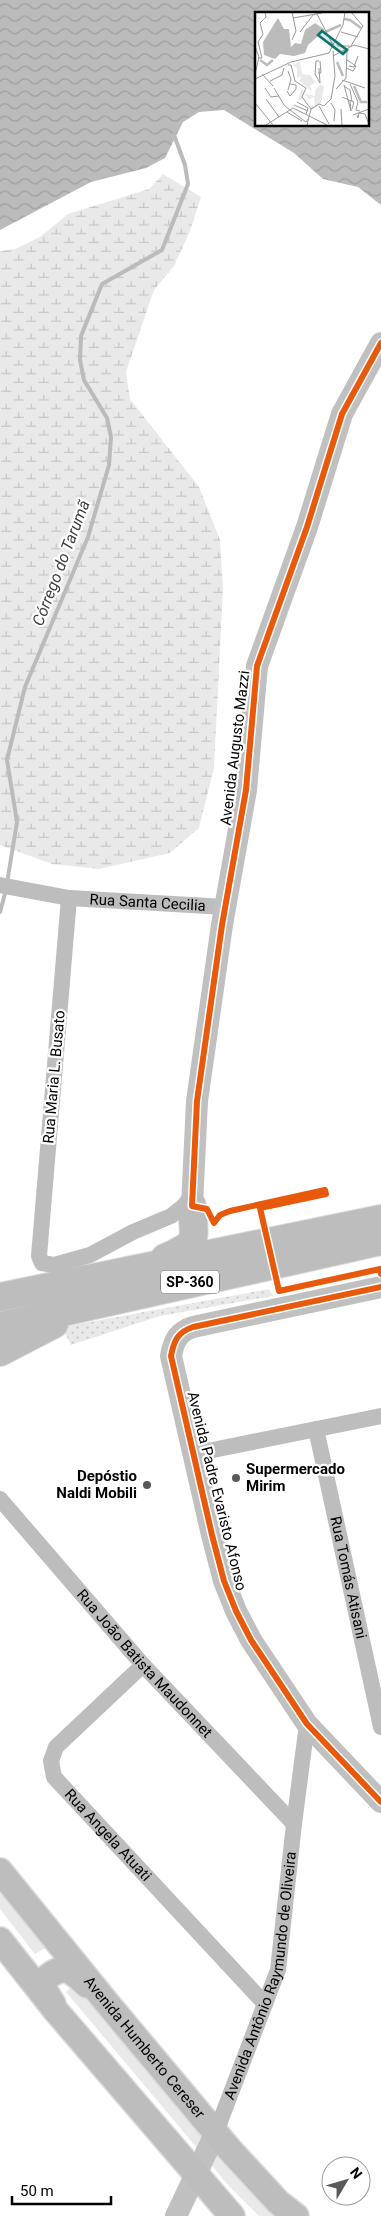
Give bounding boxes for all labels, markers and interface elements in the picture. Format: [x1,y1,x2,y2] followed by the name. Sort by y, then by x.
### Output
[255,12,368,126] inset map
[28,497,94,628] water label: Córrego do Tarumã
[217,669,253,827] street label: Avenida Augusto Mazzi
[89,890,206,915] street label: Rua Santa Cecilia
[39,1010,69,1144] street label: Rua Maria L. Busato
[161,1270,219,1294] road number: SP-360
[184,1389,250,1593] street label: Avenida Padre Evaristo Afonso
[246,1460,345,1495] place label: Supermercado Mirim
[56,1467,137,1502] place label: Depóstio Naldi Mobili
[230,1472,242,1484] marker: Supermercado Mirim
[141,1479,153,1491] marker: Depóstio Naldi Mobili
[326,1515,370,1640] street label: Rua Tomás Atisani
[73,1586,216,1741] street label: Rua João Batista Maudonnet
[61,1785,155,1885] street label: Rua Angela Atuati
[220,1851,300,2102] street label: Avenida Antônio Raymundo de Oliveira
[80,1973,209,2122] street label: Avenida Humberto Cereser
[321,2156,371,2206] north arrow
[347,2164,366,2182] text: N
[12,2174,111,2206] scale bar
[20,2182,54,2200] text: 50 m

